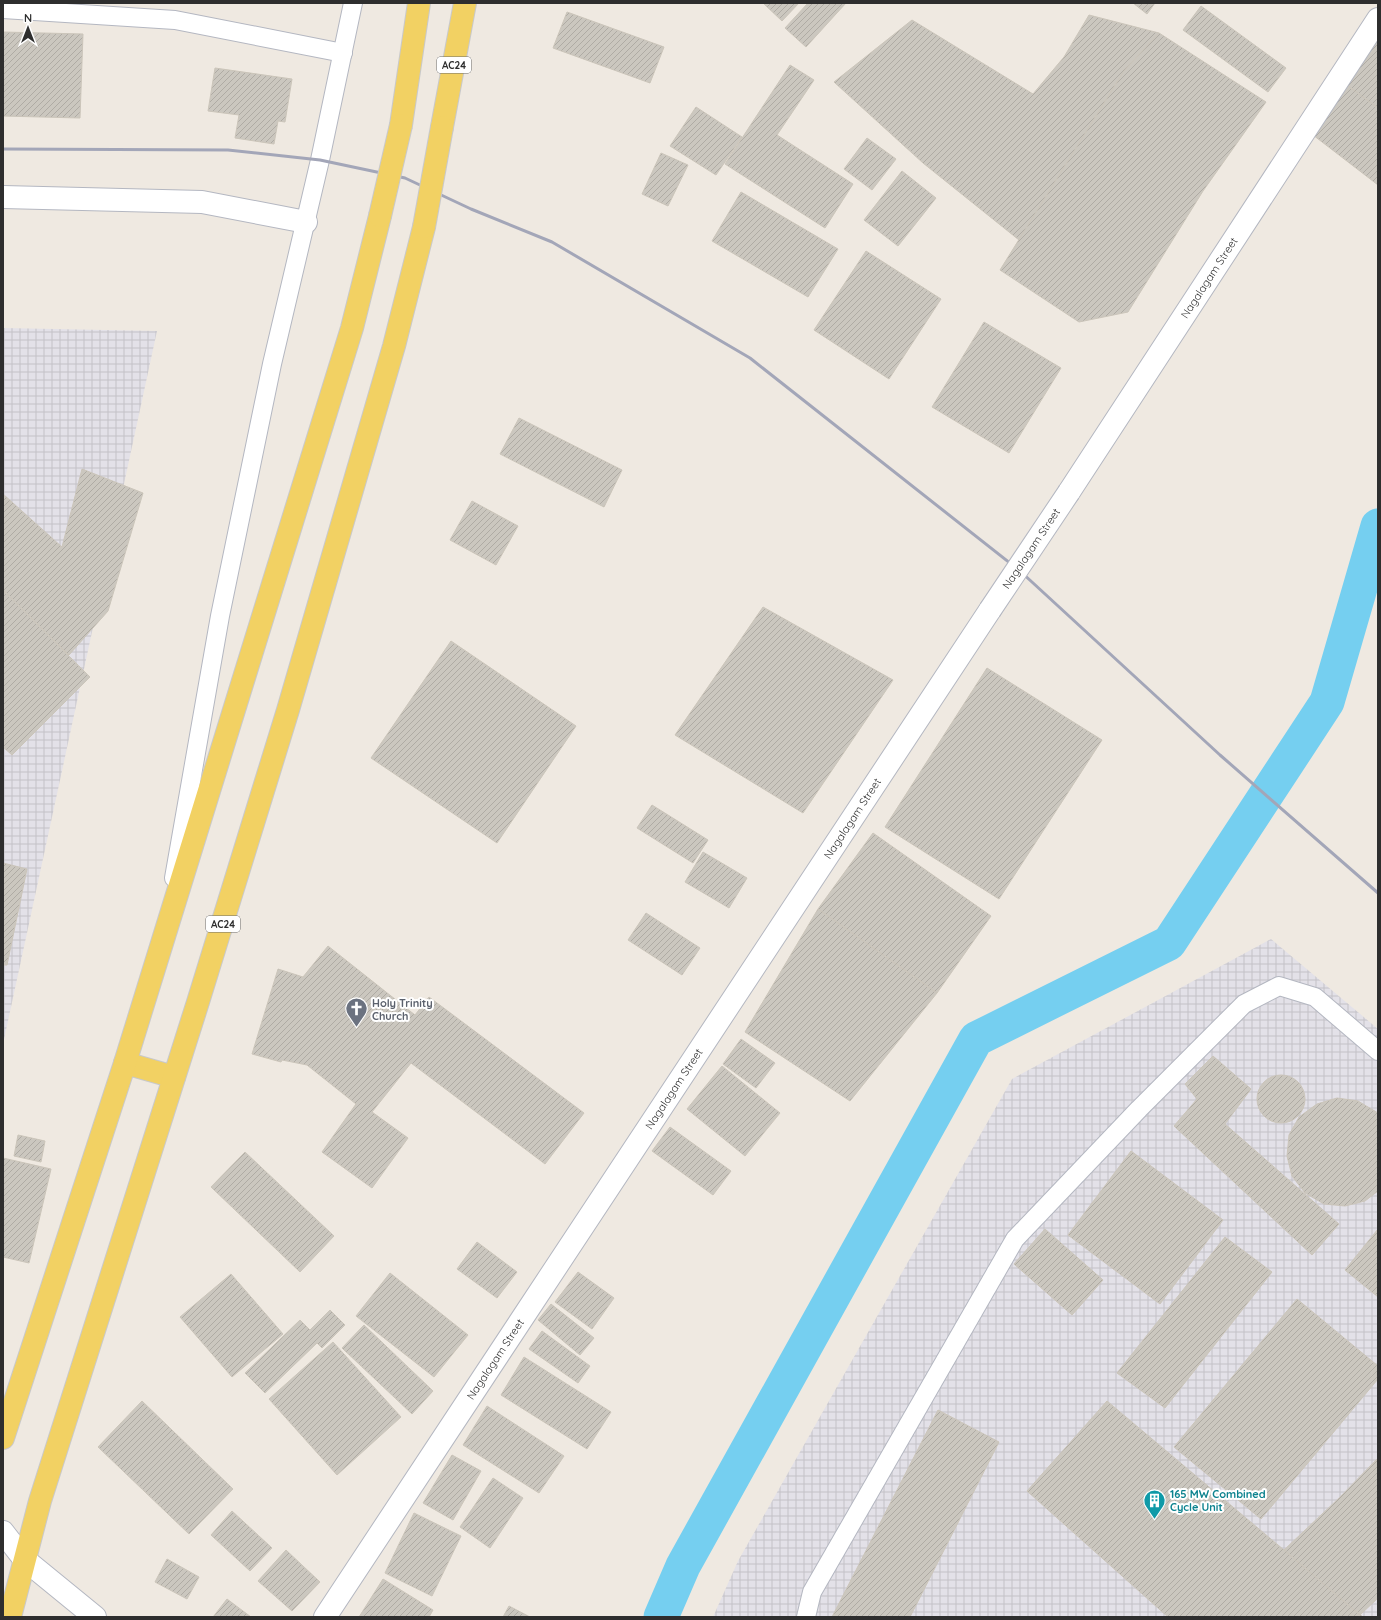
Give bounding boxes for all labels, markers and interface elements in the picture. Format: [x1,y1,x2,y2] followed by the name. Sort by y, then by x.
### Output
[8,8,48,48] north arrow
[24,11,32,25] text: N
[437,57,471,73] road number: AC24
[1177,234,1241,321] street label: Nagalagam Street
[999,505,1063,591] street label: Nagalagam Street
[821,775,884,862] street label: Nagalagam Street
[206,916,240,932] road number: AC24
[344,996,370,1029] church icon: Holy Trinity Church
[372,996,433,1023] place label: Holy Trinity Church
[642,1045,706,1132] street label: Nagalagam Street
[464,1316,527,1402] street label: Nagalagam Street
[1141,1487,1167,1520] building icon: 165 MW Combined Cycle Unit
[1170,1487,1266,1514] place label: 165 MW Combined Cycle Unit

